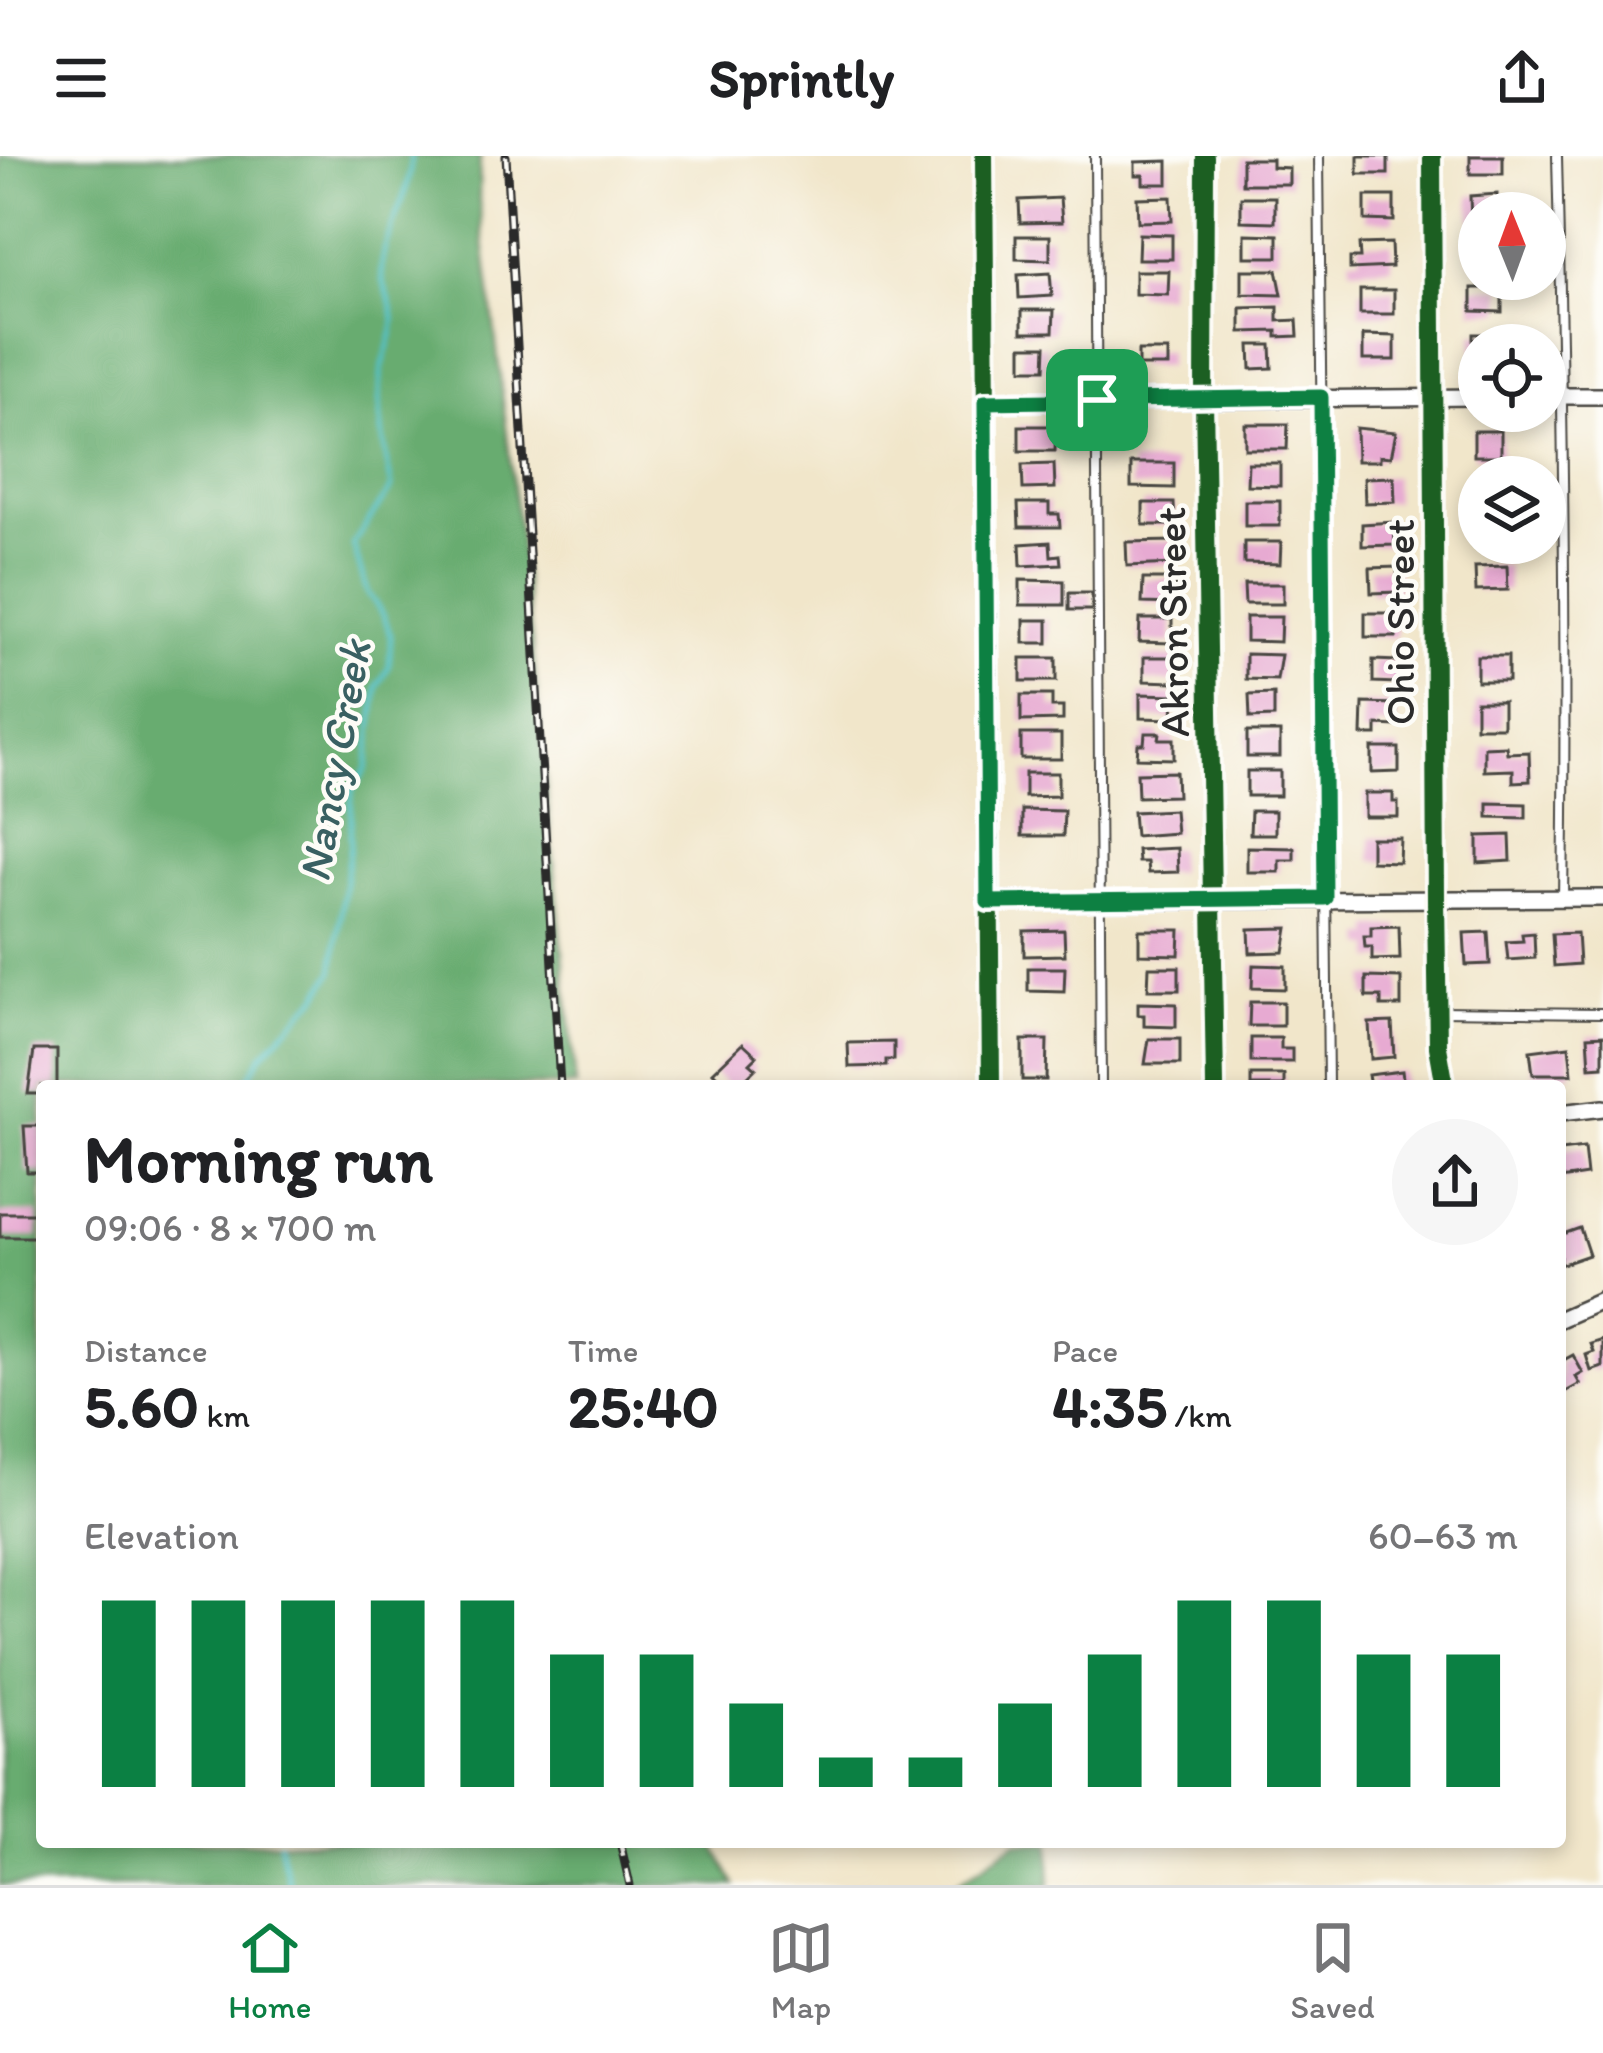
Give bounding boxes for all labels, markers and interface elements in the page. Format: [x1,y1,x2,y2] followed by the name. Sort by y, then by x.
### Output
[48,45,114,111] icon: menu
[1489,45,1555,111] icon: share
[709,46,894,111] text: Sprintly
[1458,192,1566,300] north arrow
[1458,192,1566,564] map controls
[1458,324,1566,432] button: locate
[1046,349,1148,451] pin
[1064,367,1130,433] icon: arrive
[1458,456,1566,564] button: layers
[1145,506,1200,738] street label: Akron Street
[1374,519,1425,725] street label: Ohio Street
[286,633,382,886] water label: Nancy Creek
[84,1119,433,1199] text: Morning run
[1392,1119,1518,1245] button: share
[84,1204,377,1251] text: 09:06 · 8 × 700 m
[84,1331,208,1370] text: Distance
[568,1331,638,1370] text: Time
[1052,1331,1118,1370] text: Pace
[84,1370,199,1442] text: 5.60
[568,1370,719,1442] text: 25:40
[1052,1370,1167,1442] text: 4:35
[199,1396,250,1435] text: km
[1167,1396,1232,1435] text: /km
[84,1512,239,1559] text: Elevation
[1368,1512,1518,1559] text: 60–63 m
[228,1915,311,2026] tab: Home
[768,1915,834,2026] tab: Map
[1291,1915,1375,2026] tab: Saved

